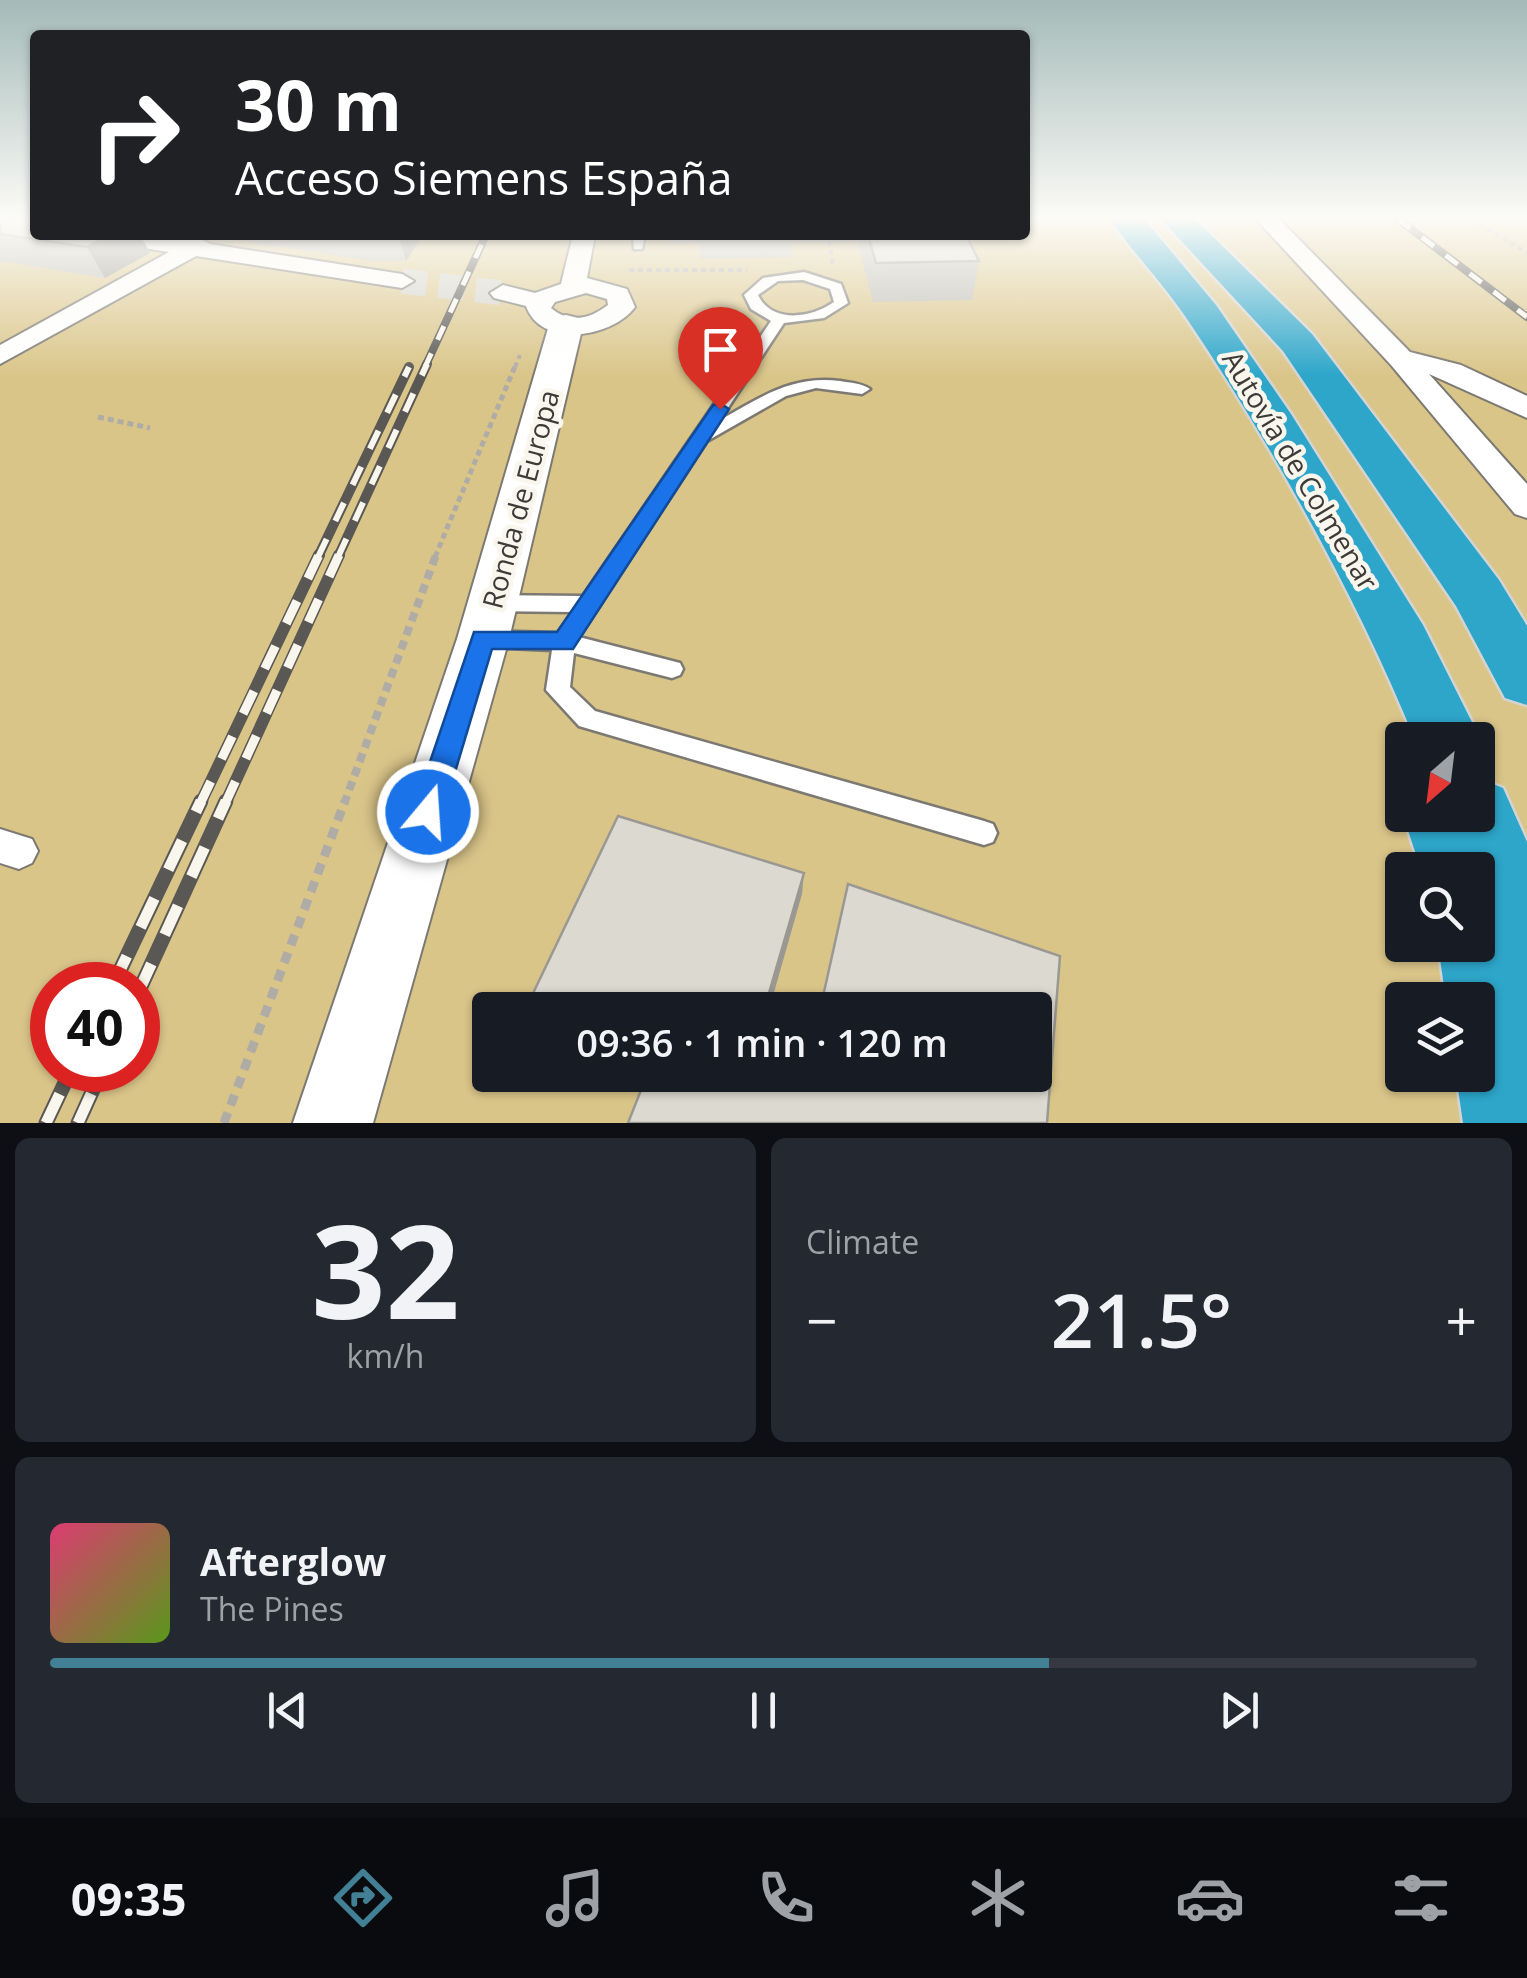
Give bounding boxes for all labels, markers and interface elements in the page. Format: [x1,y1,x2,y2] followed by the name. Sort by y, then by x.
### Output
[235,56,402,152] text: 30 m
[70,70,200,200] icon: right
[235,147,733,208] text: Acceso Siemens España
[678,307,763,410] pin
[693,322,748,377] icon: arrive
[1214,343,1388,597] street label: Autovía de Colmenar
[473,385,567,613] street label: Ronda de Europa
[1385,722,1495,832] north arrow
[1385,722,1495,1092] map controls
[376,760,480,864] position arrow
[1385,852,1495,962] button: search
[30,962,160,1092] speed limit sign: 40
[1385,982,1495,1092] button: layers
[576,1016,948,1068] text: 09:36 · 1 min · 120 m
[311,1180,460,1357] text: 32
[806,1220,919,1263] text: Climate
[1051,1268,1232,1370] text: 21.5°
[806,1282,837,1357] text: −
[1446,1282,1477,1357] text: +
[347,1334,424,1377] text: km/h
[200,1535,386,1587] text: Afterglow
[200,1587,344,1630] text: The Pines
[260,1683,315,1738] icon: previous
[736,1683,791,1738] icon: pause
[1212,1683,1267,1738] icon: next
[328,1863,398,1933] icon: directions
[540,1863,610,1933] icon: music
[751,1863,821,1933] icon: phone
[963,1863,1033,1933] icon: climate
[1175,1863,1245,1933] icon: car
[1386,1863,1456,1933] icon: filters
[71,1868,187,1929] text: 09:35

